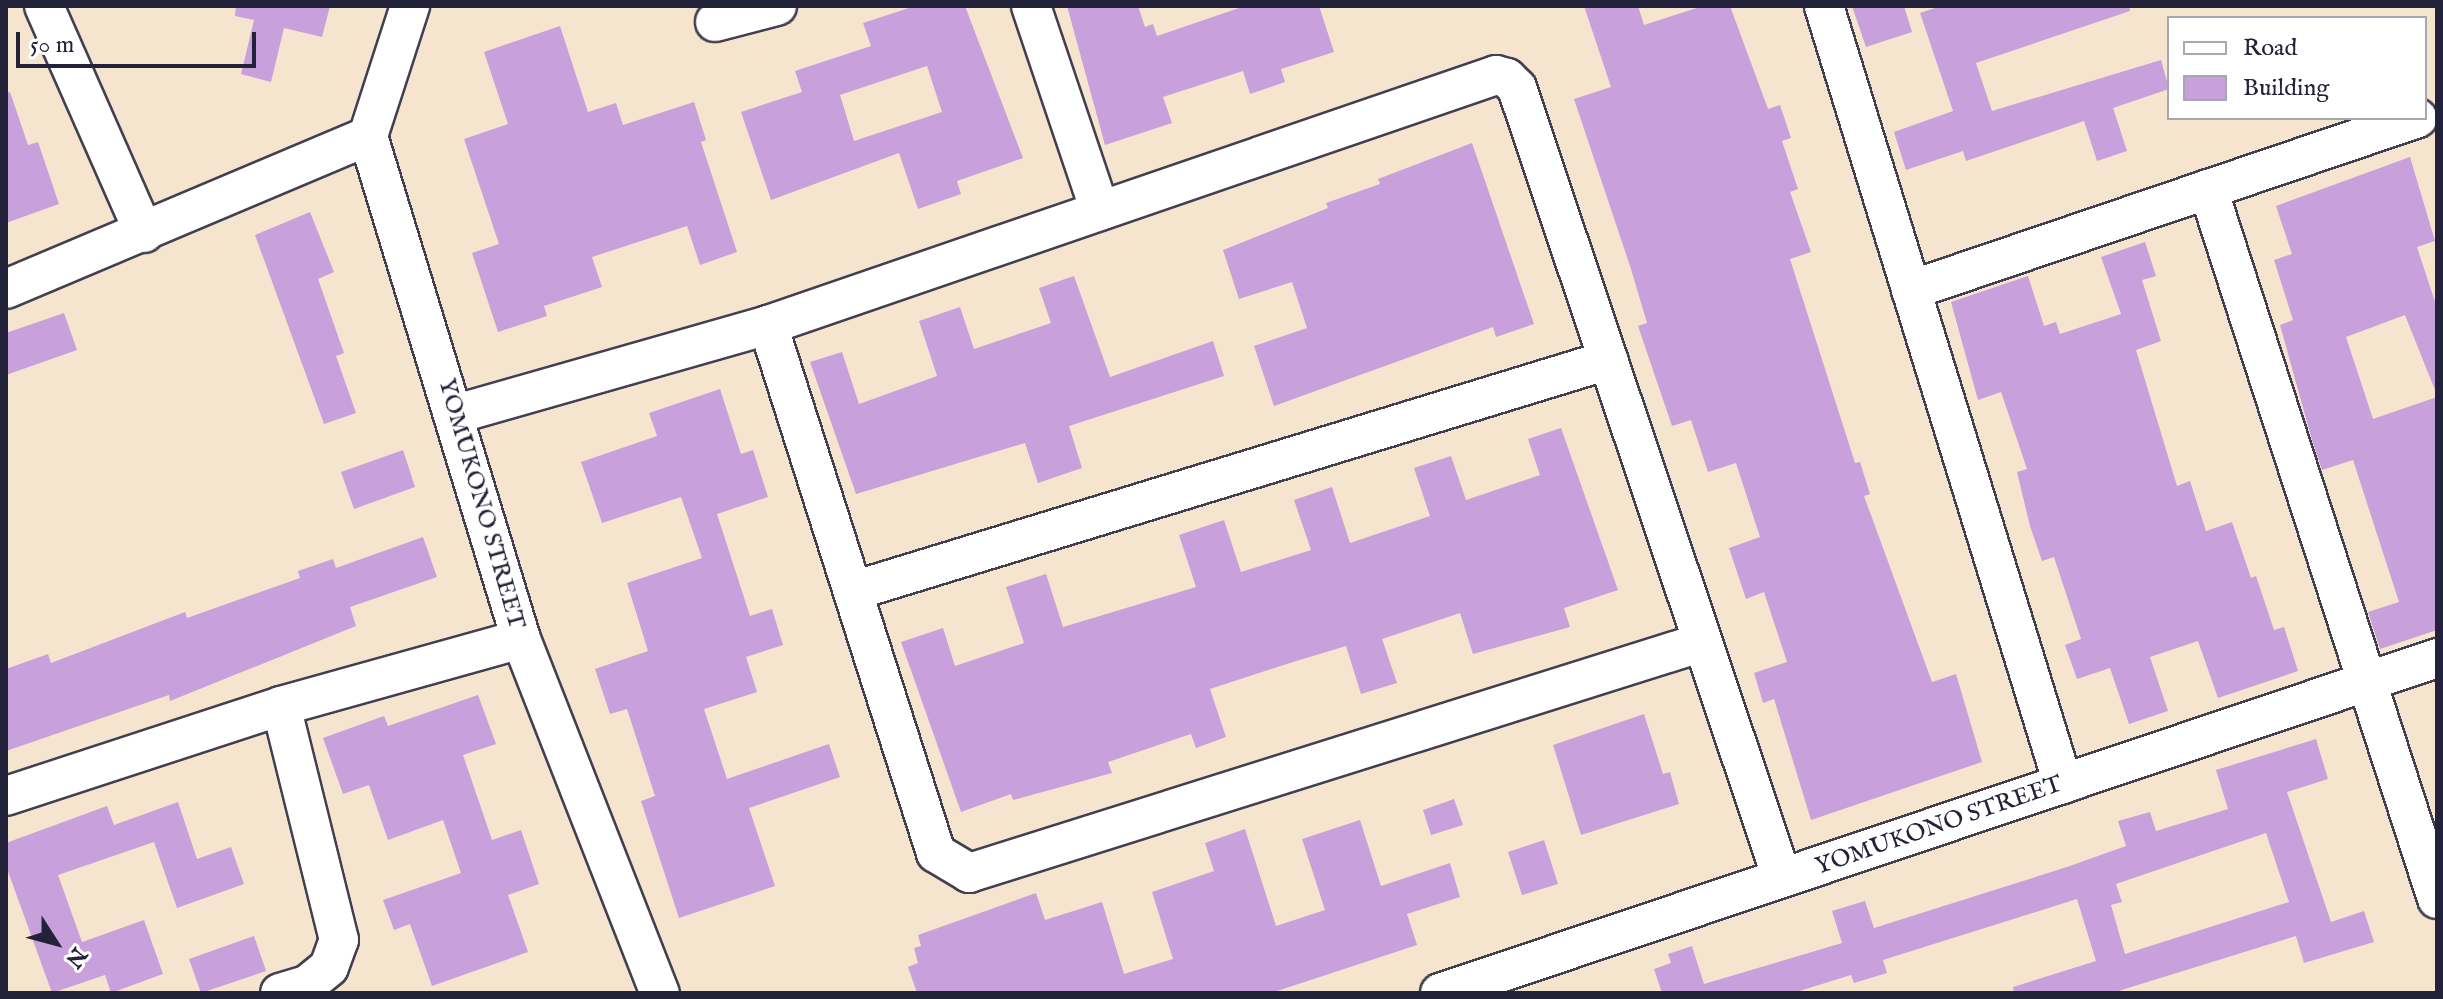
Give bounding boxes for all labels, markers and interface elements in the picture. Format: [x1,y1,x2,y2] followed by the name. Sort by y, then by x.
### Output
[20,16,260,66] scale bar
[2167,16,2427,120] legend
[30,30,74,61] text: 50 m
[2243,33,2297,64] text: Road
[2243,73,2329,104] text: Building
[431,375,531,633] street label: YOMUKONO STREET
[1812,770,2066,882] street label: YOMUKONO STREET
[16,903,96,983] north arrow
[58,941,92,973] text: N

